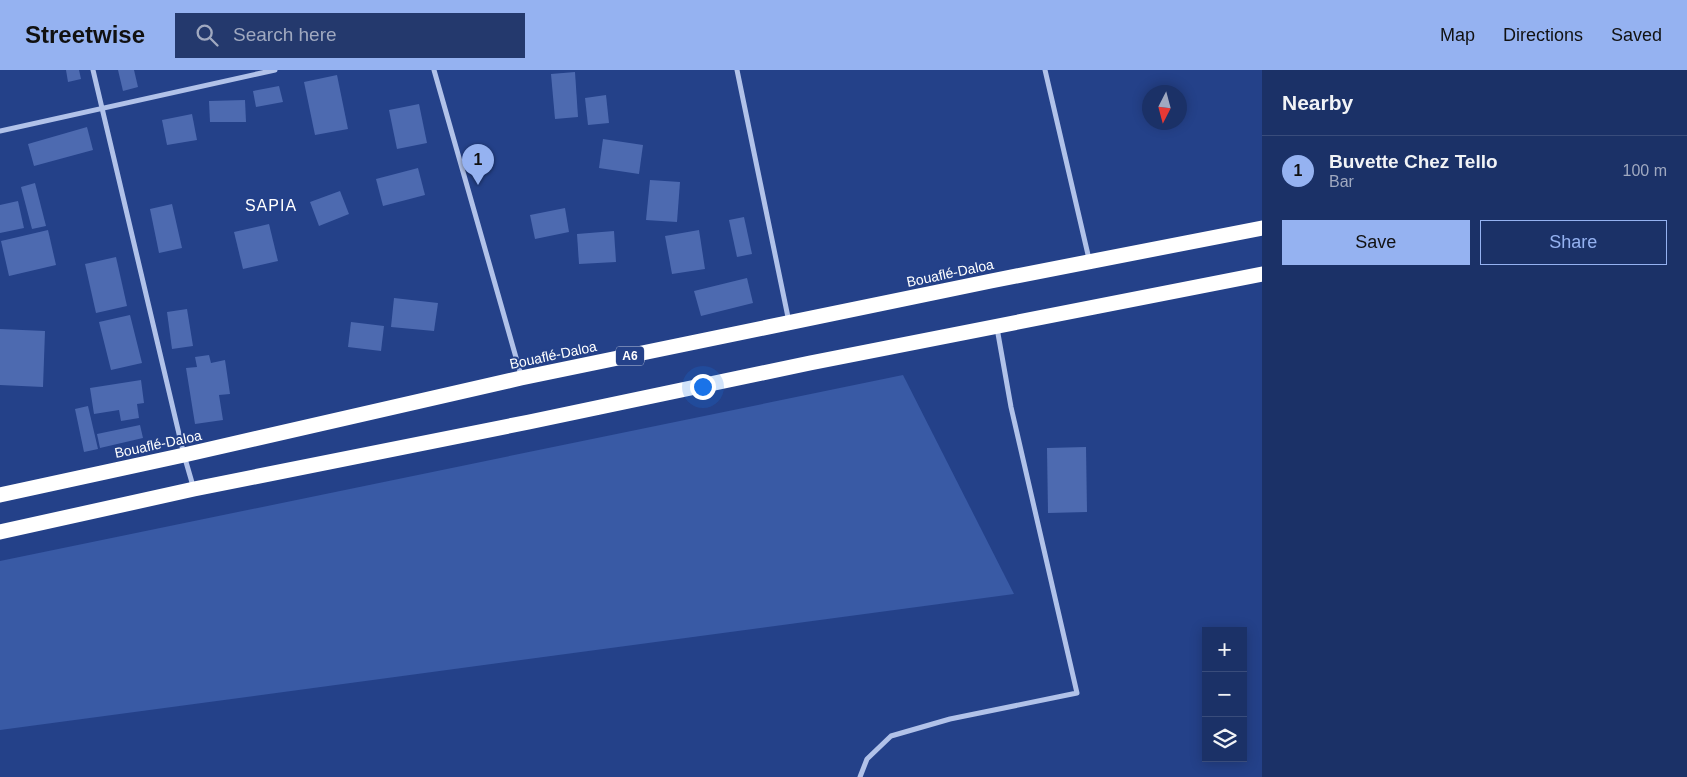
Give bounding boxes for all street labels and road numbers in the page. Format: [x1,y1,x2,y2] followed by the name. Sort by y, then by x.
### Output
[905,256,995,290] street label: Bouaflé-Daloa
[508,338,598,372] street label: Bouaflé-Daloa
[616,346,644,366] road number: A6
[113,427,203,461] street label: Bouaflé-Daloa

